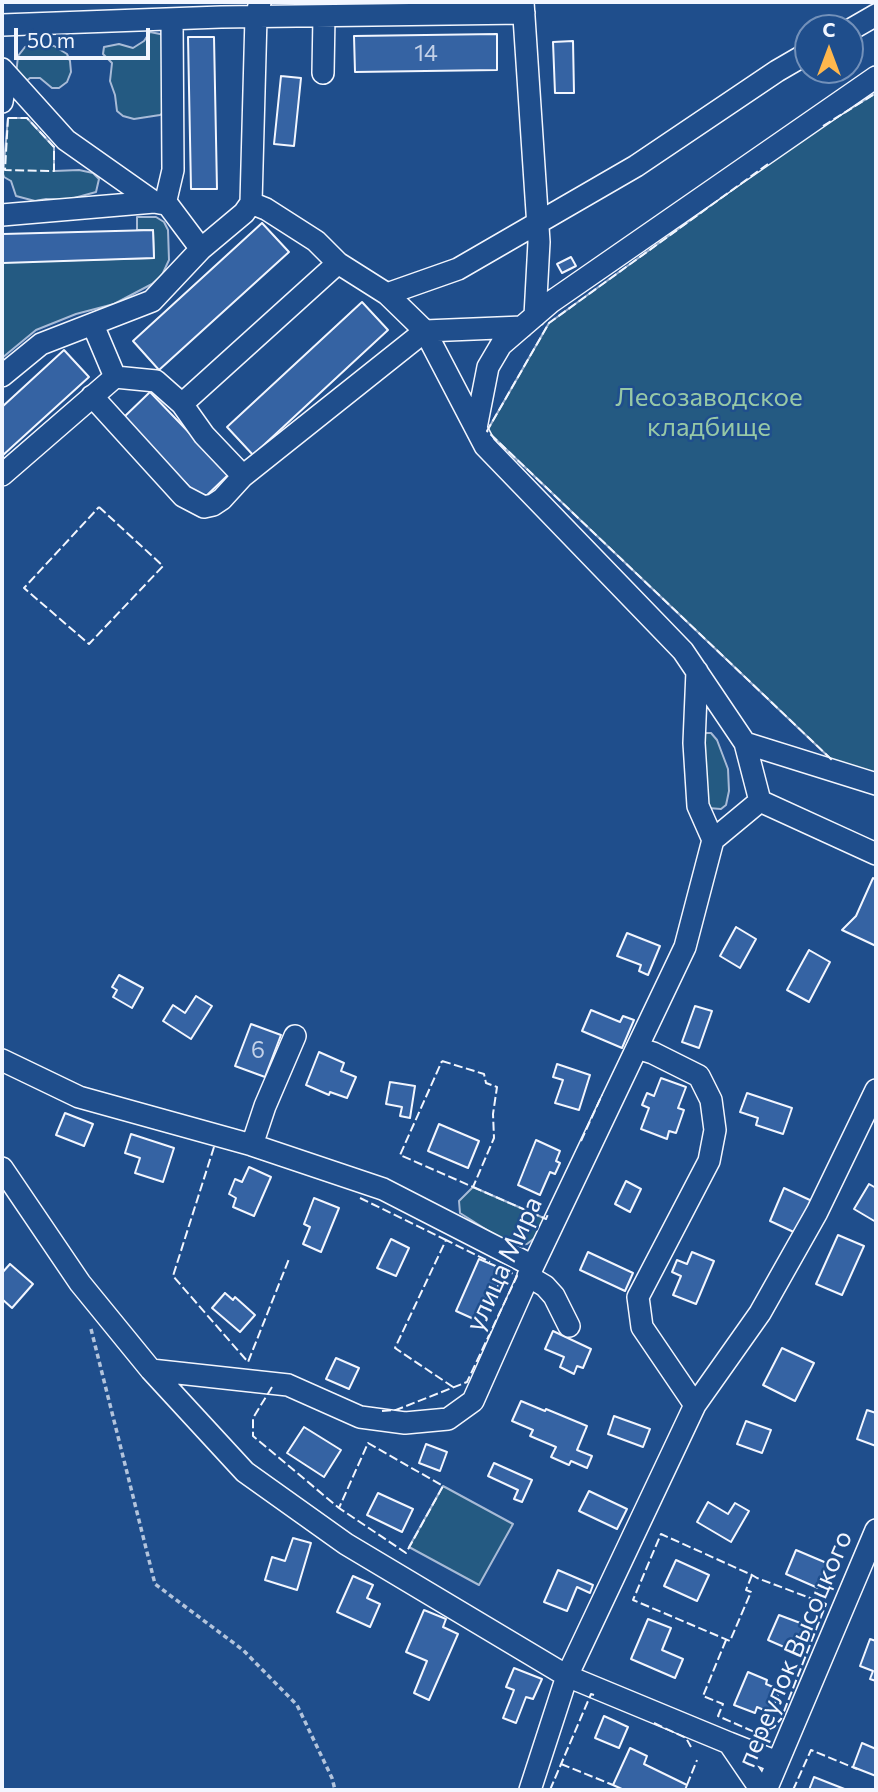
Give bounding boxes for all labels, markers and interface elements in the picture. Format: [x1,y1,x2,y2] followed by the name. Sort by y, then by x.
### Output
[18,14,154,58] scale bar
[794,14,864,84] north arrow
[823,18,836,41] text: С
[27,27,75,52] text: 50 m
[414,39,438,67] house number: 14
[615,381,803,442] park label: Лесозаводское кладбище
[251,1036,265,1064] house number: 6
[459,1192,549,1336] street label: улица Мира
[731,1526,859,1772] street label: переулок Высоцкого

